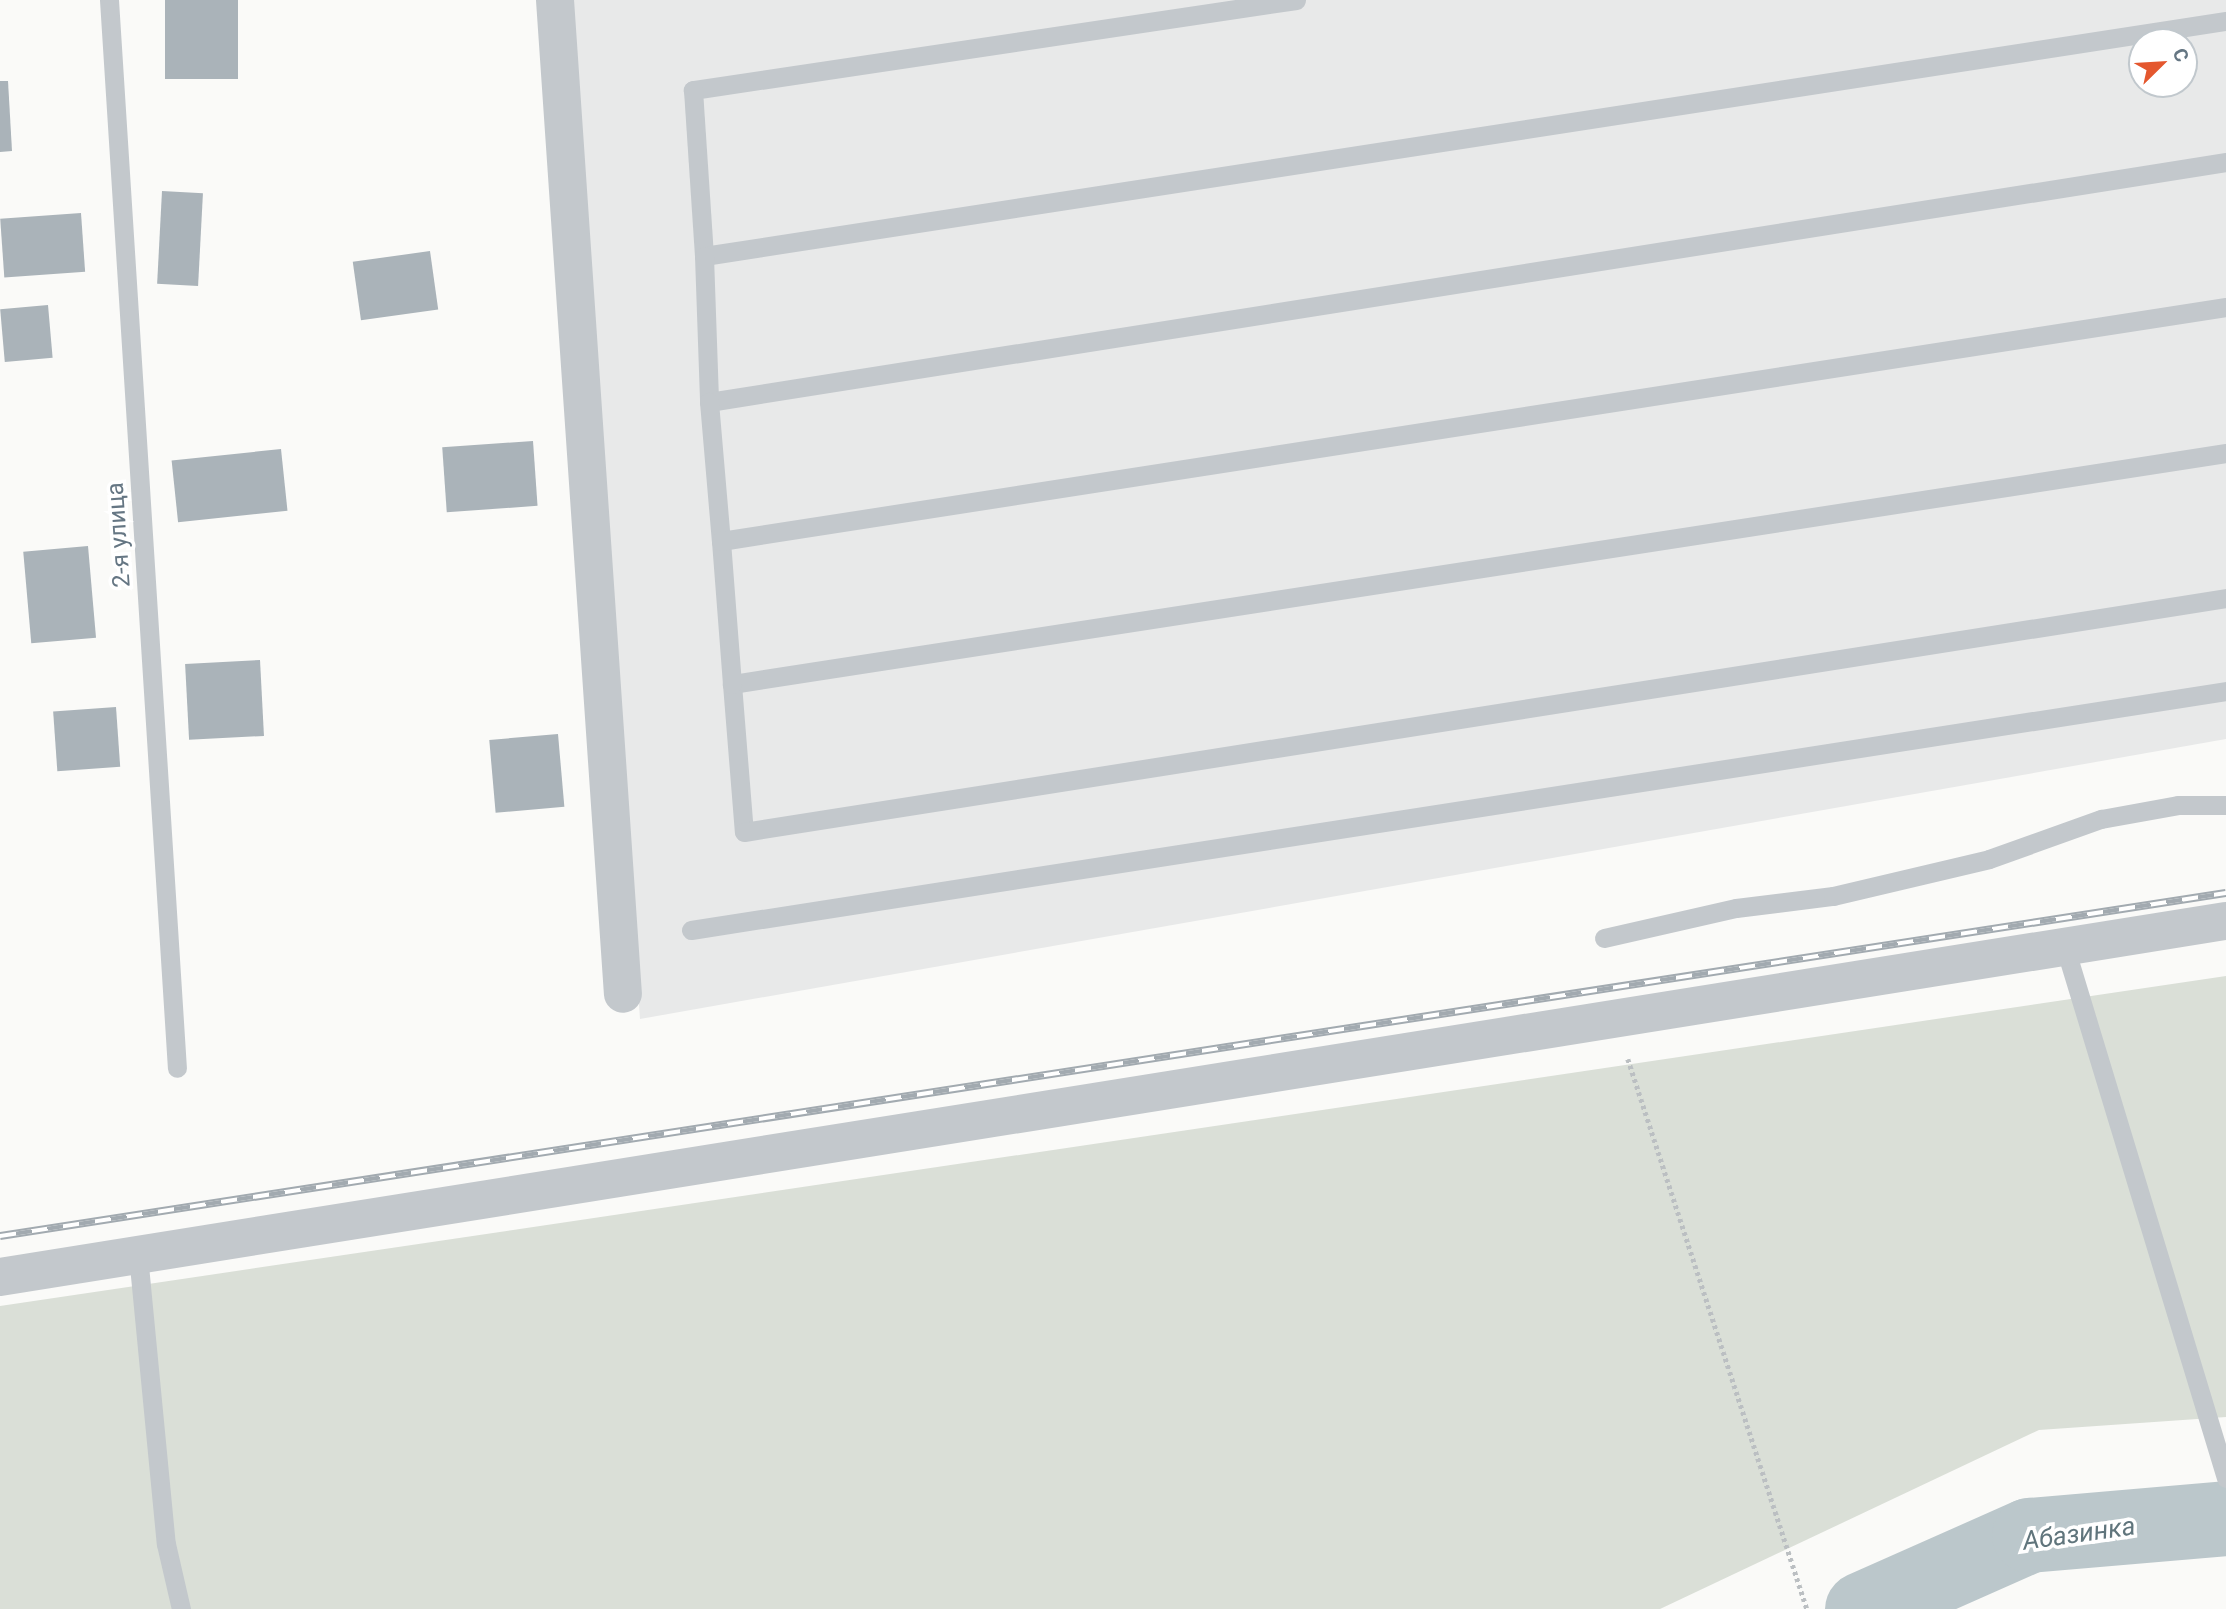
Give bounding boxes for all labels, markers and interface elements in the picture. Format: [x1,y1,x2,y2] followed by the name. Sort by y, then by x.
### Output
[2128,28,2198,98] north arrow
[2168,45,2194,65] text: С
[101,482,137,588] street label: 2-я улица
[2021,1511,2137,1557] water label: Абазинка

